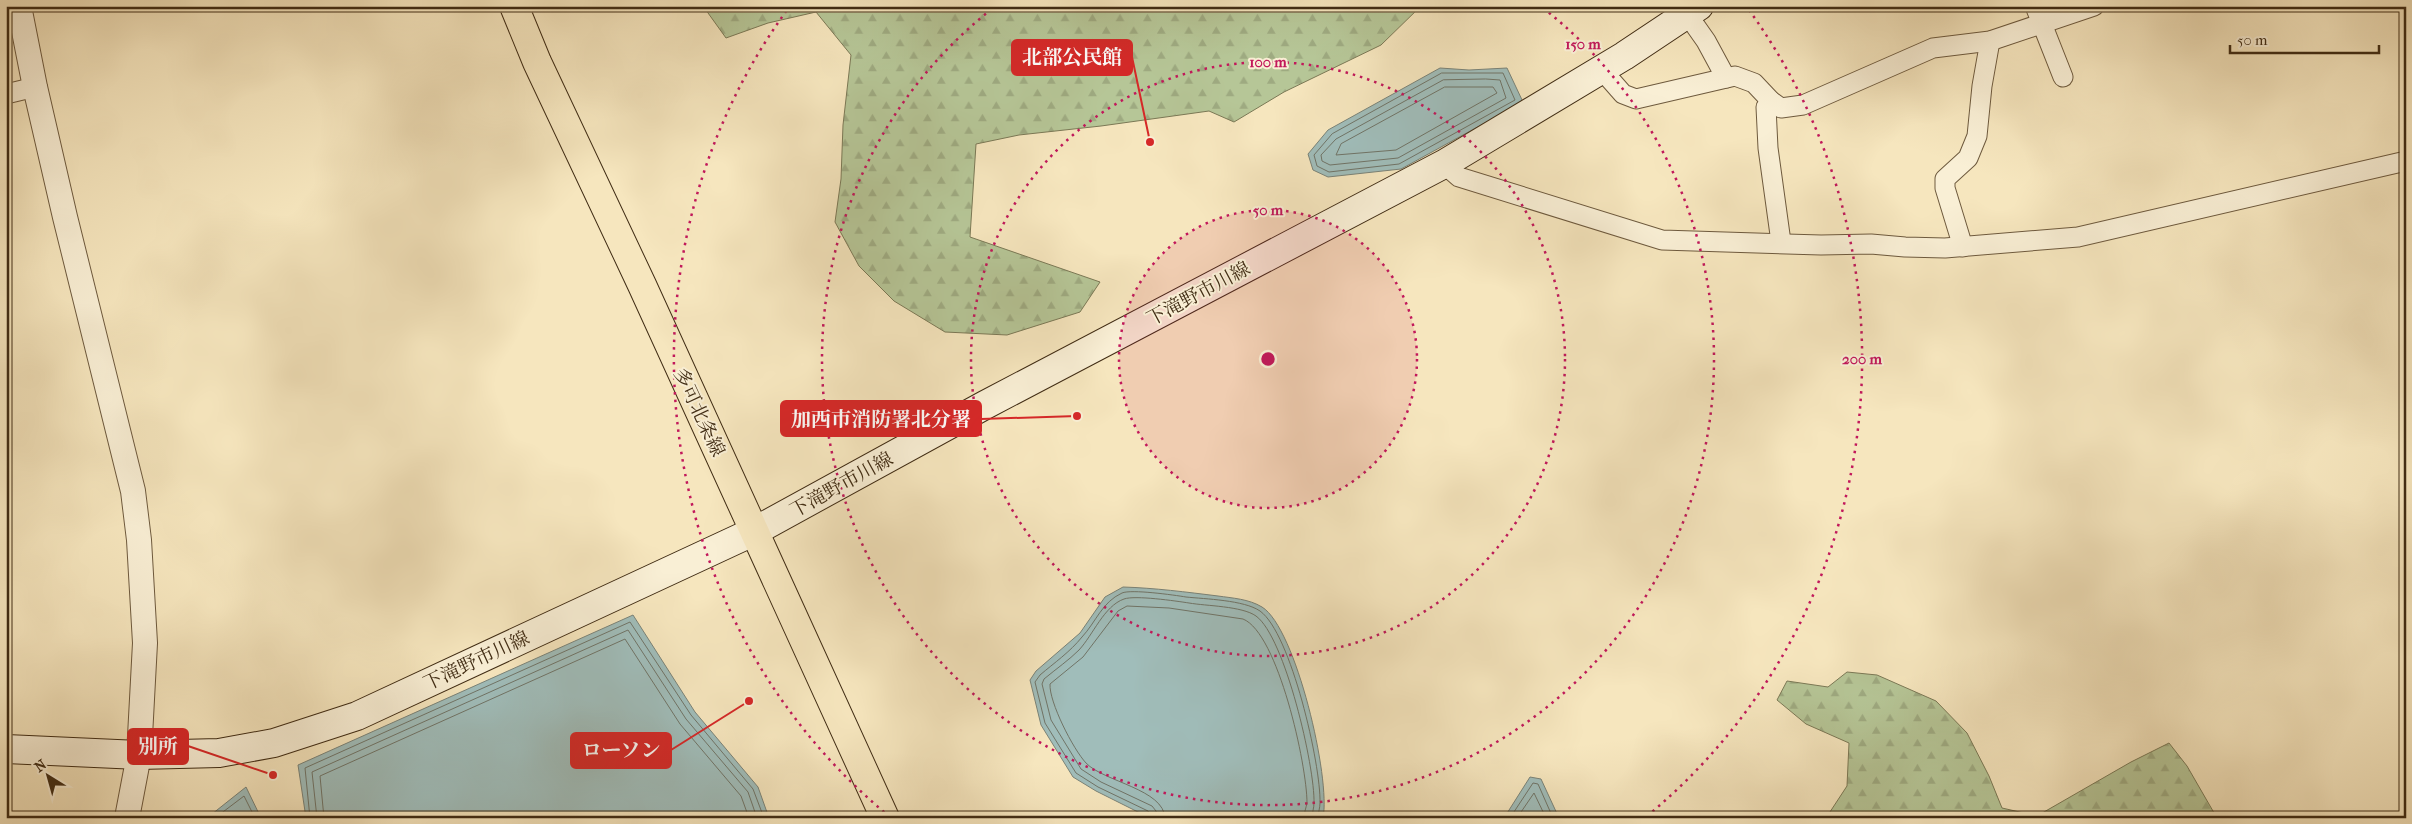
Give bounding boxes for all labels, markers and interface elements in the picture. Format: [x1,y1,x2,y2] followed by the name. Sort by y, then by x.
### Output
[2230,22,2378,54] scale bar
[2237,31,2268,49] text: 50 m
[1565,35,1601,53] text: 150 m
[1012,40,1132,75] callout: 北部公民館
[1022,46,1122,69] text: 北部公民館
[1249,53,1287,71] text: 100 m
[1253,201,1284,219] text: 50 m
[1143,257,1254,330] street label: 下滝野市川線
[1259,350,1277,368] centre of rings
[1842,350,1882,368] text: 200 m
[669,365,729,460] street label: 多可北条線
[781,401,981,436] callout: 加西市消防署北分署
[791,408,971,431] text: 加西市消防署北分署
[786,448,897,522] street label: 下滝野市川線
[420,627,533,695] street label: 下滝野市川線
[128,729,188,764] callout: 別所
[571,733,671,768] callout: ローソン
[138,735,178,758] text: 別所
[581,739,661,762] text: ローソン
[22,752,72,802] north arrow
[31,756,50,776] text: N

